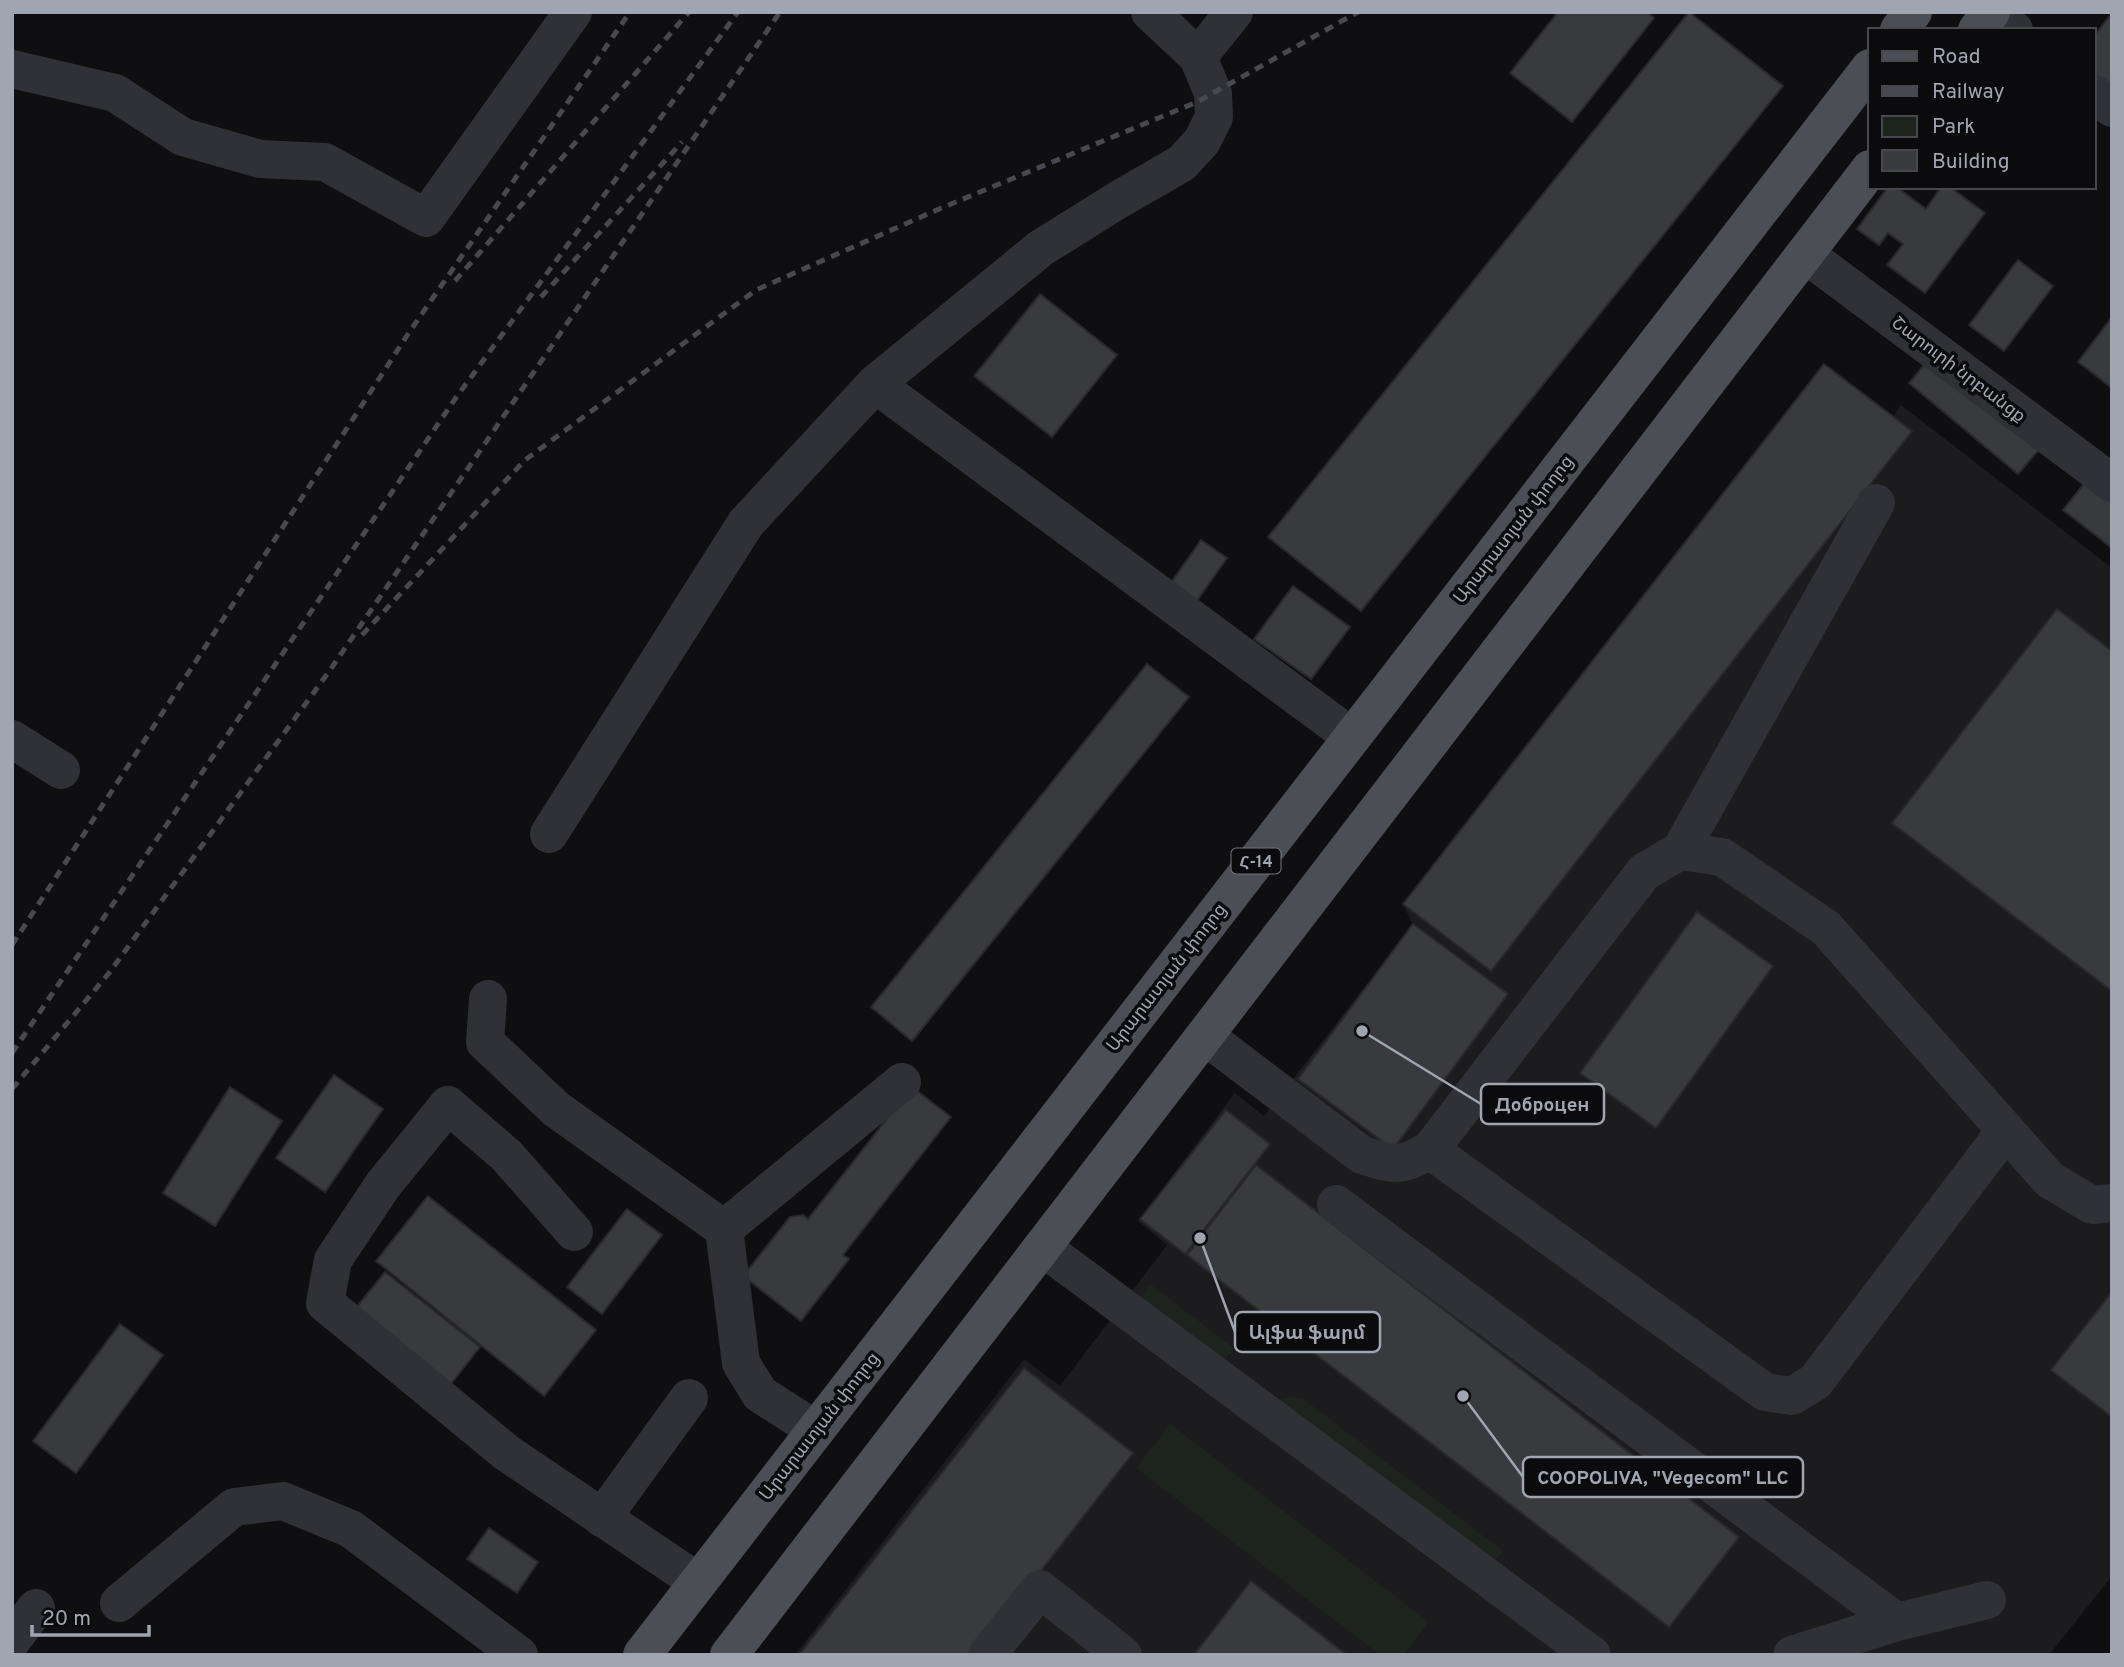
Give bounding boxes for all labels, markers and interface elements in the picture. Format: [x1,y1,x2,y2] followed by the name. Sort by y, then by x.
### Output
[1868,28,2096,189] legend
[1932,44,1981,71] text: Road
[1932,79,2005,106] text: Railway
[1932,114,1975,141] text: Park
[1932,149,2010,176] text: Building
[1886,312,2030,428] street label: Շարուրի նրբանցք
[1449,451,1579,609] street label: Արարատյան փողոց
[1232,848,1280,874] road number: Հ-14
[1102,899,1232,1057] street label: Արարատյան փողոց
[1481,1084,1604,1124] callout: Доброцен
[1495,1094,1589,1118] text: Доброцен
[1235,1312,1380,1352] callout: Ալֆա ֆարմ
[1249,1322,1366,1346] text: Ալֆա ֆարմ
[755,1348,885,1506] street label: Արարատյան փողոց
[1523,1457,1803,1497] callout: COOPOLIVA, "Vegecom" LLC
[1537,1467,1789,1491] text: COOPOLIVA, "Vegecom" LLC
[32,1594,149,1638] scale bar
[42,1606,91,1633] text: 20 m

